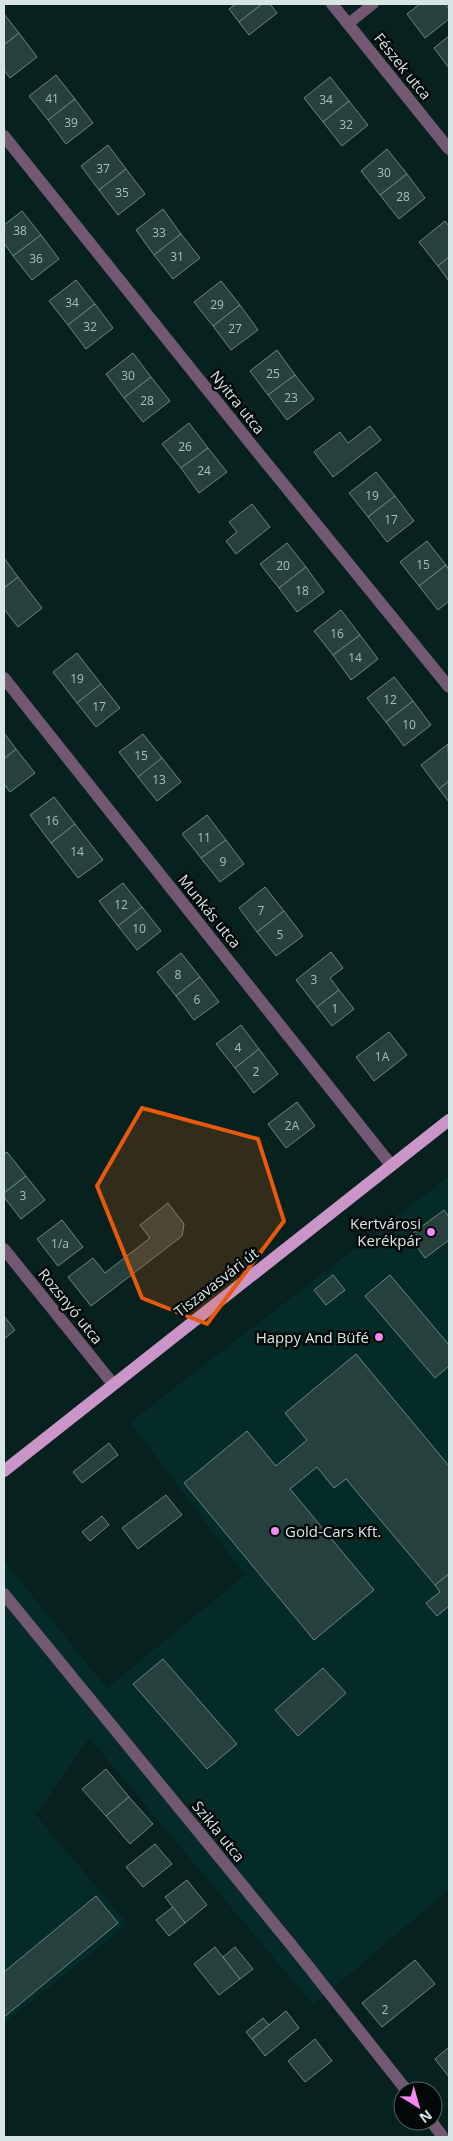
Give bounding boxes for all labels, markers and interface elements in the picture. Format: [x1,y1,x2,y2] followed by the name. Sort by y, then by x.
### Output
[370,28,436,104] street label: Fészek utca
[45,90,59,107] house number: 41
[319,91,333,108] house number: 34
[64,114,78,131] house number: 39
[339,116,353,133] house number: 32
[96,160,110,177] house number: 37
[377,164,391,181] house number: 30
[115,184,129,201] house number: 35
[396,188,410,205] house number: 28
[13,222,27,239] house number: 38
[152,224,166,241] house number: 33
[170,248,184,265] house number: 31
[29,250,43,267] house number: 36
[65,294,79,311] house number: 34
[210,296,224,313] house number: 29
[83,318,97,335] house number: 32
[228,320,242,337] house number: 27
[266,365,280,382] house number: 25
[206,366,270,438] street label: Nyitra utca
[121,367,135,384] house number: 30
[284,389,298,406] house number: 23
[140,392,154,409] house number: 28
[178,438,192,455] house number: 26
[197,462,211,479] house number: 24
[365,487,379,504] house number: 19
[384,511,398,528] house number: 17
[416,556,430,573] house number: 15
[276,557,290,574] house number: 20
[295,582,309,599] house number: 18
[330,625,344,642] house number: 16
[348,649,362,666] house number: 14
[70,670,84,687] house number: 19
[383,691,397,708] house number: 12
[92,698,106,715] house number: 17
[402,716,416,733] house number: 10
[134,747,148,764] house number: 15
[152,771,166,788] house number: 13
[45,812,59,829] house number: 16
[197,829,211,846] house number: 11
[70,843,84,860] house number: 14
[220,853,227,870] house number: 9
[174,870,246,952] street label: Munkás utca
[114,896,128,913] house number: 12
[258,902,265,919] house number: 7
[132,920,146,937] house number: 10
[277,926,284,943] house number: 5
[175,966,182,983] house number: 8
[311,971,318,988] house number: 3
[194,991,201,1008] house number: 6
[332,1000,338,1017] house number: 1
[235,1039,242,1056] house number: 4
[375,1048,390,1065] house number: 1A
[253,1063,260,1080] house number: 2
[285,1117,300,1134] house number: 2A
[20,1187,27,1204] house number: 3
[350,1213,421,1250] place label: Kertvárosi Kerékpár
[425,1226,437,1238] marker: Kertvárosi Kerékpár
[51,1235,69,1252] house number: 1/a
[170,1243,262,1321] street label: Tiszavasvári út
[34,1264,108,1348] street label: Rozsnyó utca
[256,1327,369,1347] place label: Happy And Büfé
[373,1331,385,1343] marker: Happy And Büfé
[285,1521,381,1541] place label: Gold-Cars Kft.
[269,1525,281,1537] marker: Gold-Cars Kft.
[188,1796,250,1866] street label: Szikla utca
[382,2001,389,2018] house number: 2
[393,2081,443,2131] north arrow
[416,2106,436,2128] text: N

